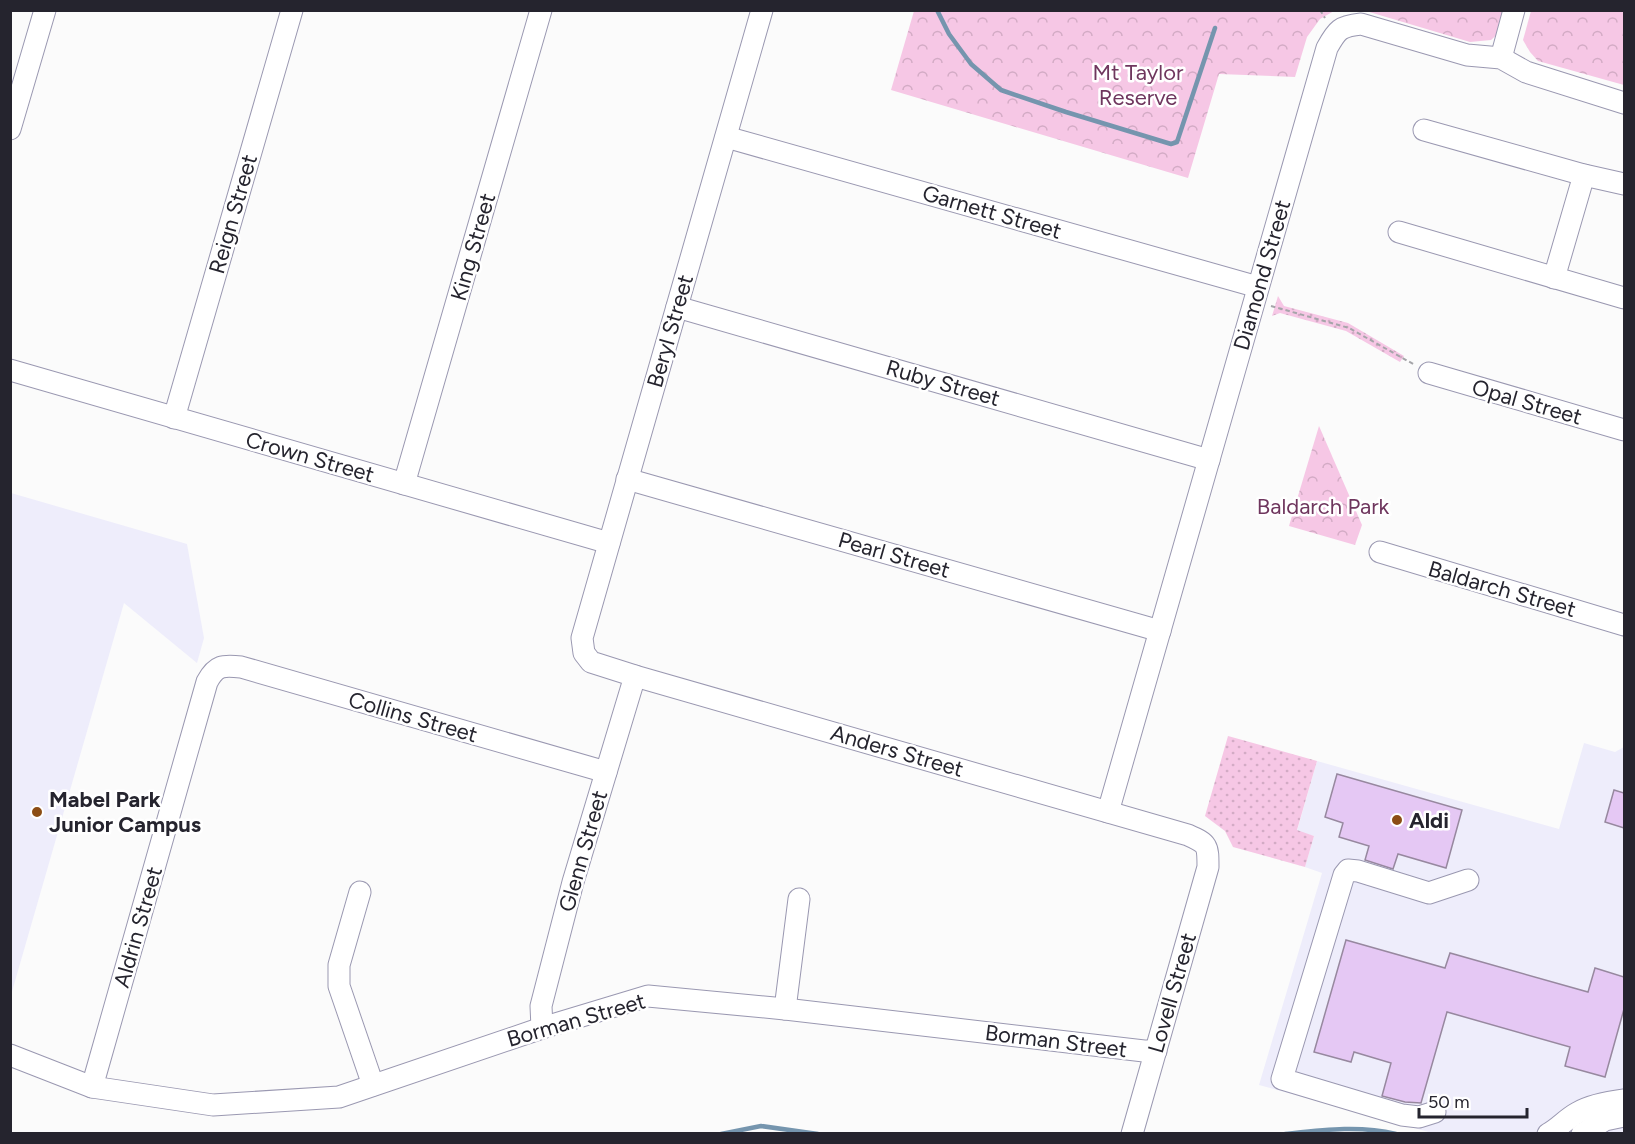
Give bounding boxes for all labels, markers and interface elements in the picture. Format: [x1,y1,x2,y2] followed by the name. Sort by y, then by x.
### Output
[1093,59,1184,111] park label: Mt Taylor Reserve
[203,151,263,277] street label: Reign Street
[919,179,1065,245] street label: Garnett Street
[445,190,501,304] street label: King Street
[1228,197,1296,353] street label: Diamond Street
[641,271,699,391] street label: Beryl Street
[883,354,1003,412] street label: Ruby Street
[1469,373,1585,431] street label: Opal Street
[243,426,377,488] street label: Crown Street
[1257,493,1390,520] park label: Baldarch Park
[835,526,953,584] street label: Pearl Street
[1425,555,1579,623] street label: Baldarch Street
[345,686,481,748] street label: Collins Street
[828,719,966,783] street label: Anders Street
[49,786,201,838] place label: Mabel Park Junior Campus
[553,787,613,915] street label: Glenn Street
[30,805,44,819] marker: Mabel Park Junior Campus
[1409,807,1449,834] place label: Aldi
[1390,813,1404,827] marker: Aldi
[108,863,168,991] street label: Aldrin Street
[1142,930,1202,1056] street label: Lovell Street
[504,987,648,1053] street label: Borman Street
[983,1019,1129,1063] street label: Borman Street
[1419,1081,1527,1119] scale bar
[1428,1091,1470,1113] text: 50 m

